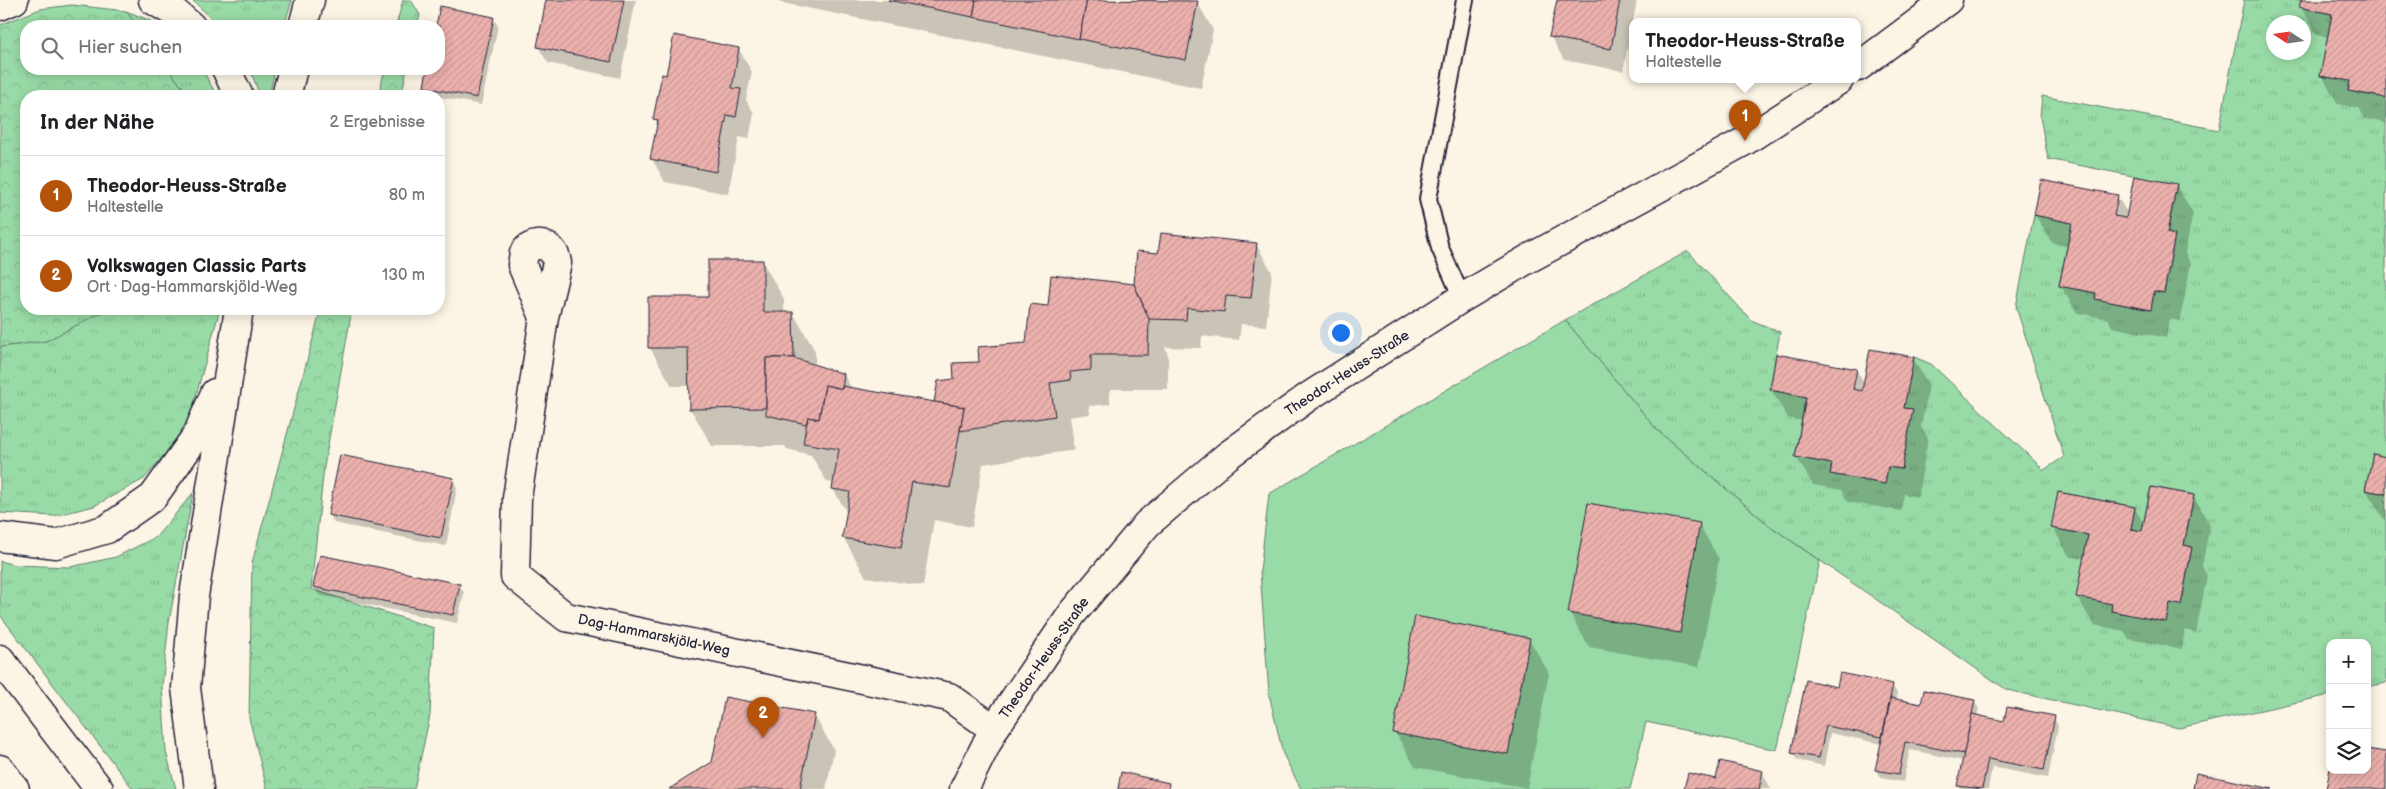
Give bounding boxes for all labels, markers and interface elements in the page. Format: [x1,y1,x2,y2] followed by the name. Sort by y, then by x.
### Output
[2266,15,2311,60] north arrow
[1629,18,1861,83] popup
[20,20,445,75] search box
[1645,30,1845,53] text: Theodor-Heuss-Straße
[38,34,66,62] icon: search
[78,36,182,59] text: Hier suchen
[1645,53,1722,72] text: Haltestelle
[1729,100,1761,141] pin: 1
[40,110,154,135] text: In der Nähe
[329,113,425,132] text: 2 Ergebnisse
[87,175,287,198] text: Theodor-Heuss-Straße
[53,186,59,205] text: 1
[389,186,425,205] text: 80 m
[87,198,164,217] text: Haltestelle
[87,255,306,278] text: Volkswagen Classic Parts
[51,266,61,285] text: 2
[382,266,425,285] text: 130 m
[87,278,297,297] text: Ort · Dag-Hammarskjöld-Weg
[1328,320,1354,346] your location
[1282,326,1412,420] street label: Theodor-Heuss-Straße
[996,594,1092,722] street label: Theodor-Heuss-Straße
[577,611,731,659] street label: Dag-Hammarskjöld-Weg
[2326,639,2371,774] map controls
[2326,639,2371,684] button: +
[2326,684,2371,729] button: −
[747,697,779,738] pin: 2
[2326,729,2371,774] button: layers

